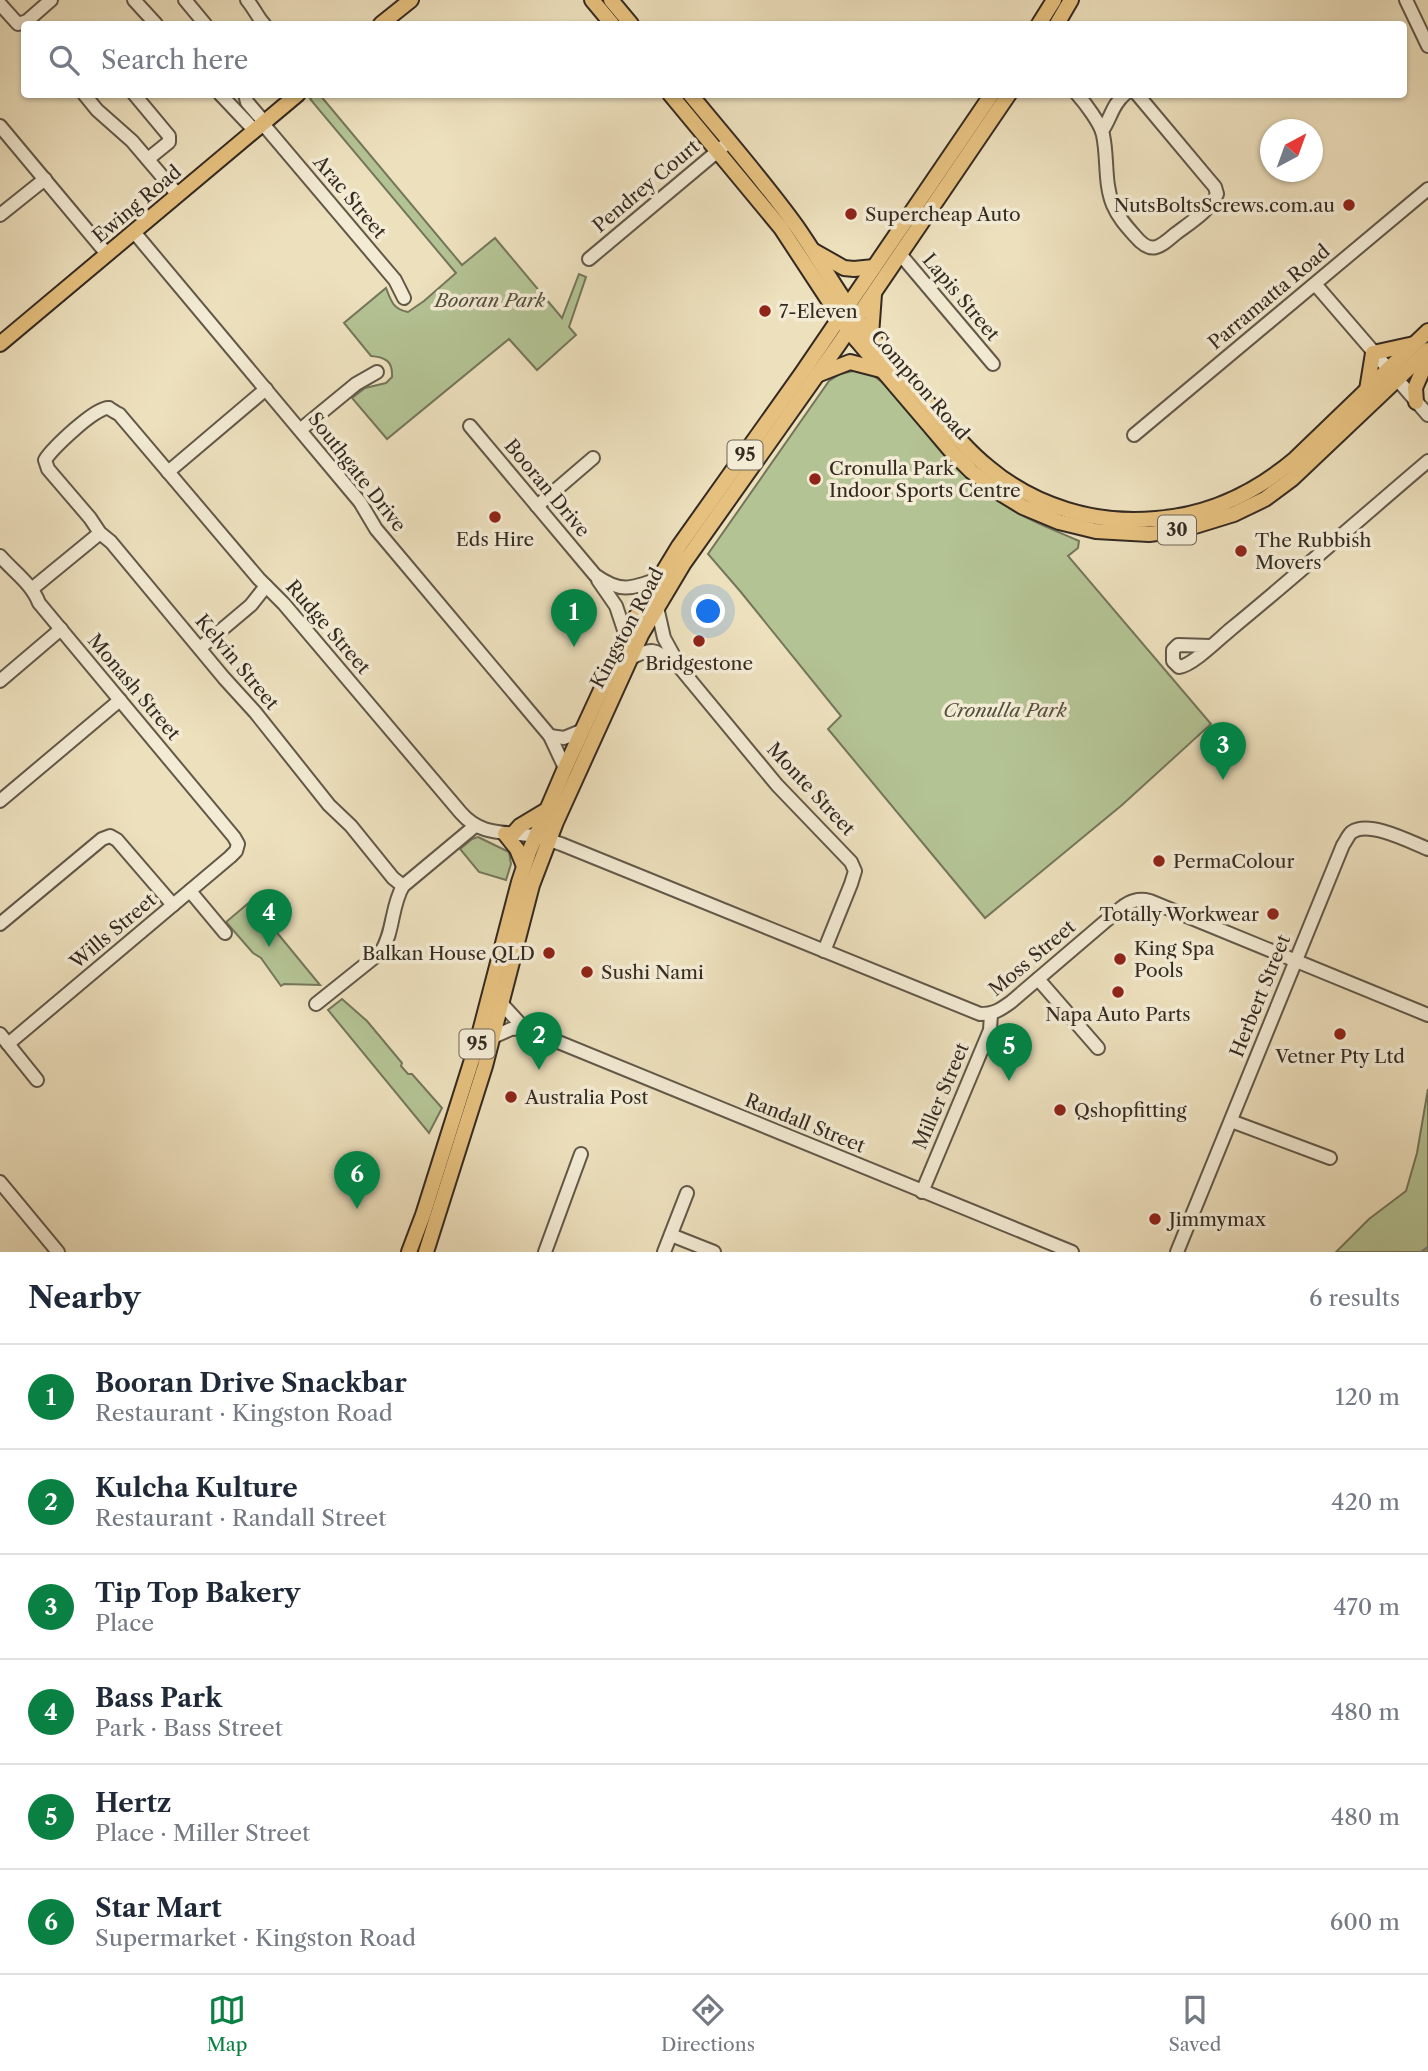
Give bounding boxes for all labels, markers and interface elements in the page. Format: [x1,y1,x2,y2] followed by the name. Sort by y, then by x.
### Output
[21,21,1407,98] search box
[45,41,83,79] icon: search
[101,44,248,76] text: Search here
[1260,119,1323,182] north arrow
[588,135,704,237] street label: Pendrey Court
[308,150,391,243] street label: Arac Street
[88,160,186,248] street label: Ewing Road
[1114,194,1335,217] place label: NutsBoltsScrews.com.au
[1341,197,1357,213] marker: NutsBoltsScrews.com.au
[865,203,1021,226] place label: Supercheap Auto
[843,206,859,222] marker: Supercheap Auto
[1204,239,1335,354] street label: Parramatta Road
[918,249,1004,346] street label: Lapis Street
[433,289,545,312] park label: Booran Park
[779,300,858,323] place label: 7-Eleven
[757,303,773,319] marker: 7-Eleven
[866,325,974,445] street label: Compton Road
[303,408,411,536] street label: Southgate Drive
[499,434,595,542] street label: Booran Drive
[728,440,762,470] road number: 95
[829,457,1021,502] place label: Cronulla Park Indoor Sports Centre
[807,471,823,487] marker: Cronulla Park Indoor Sports Centre
[487,509,503,525] marker: Eds Hire
[1158,516,1196,544] road number: 30
[456,528,534,551] place label: Eds Hire
[1255,529,1371,574] place label: The Rubbish Movers
[1233,543,1249,559] marker: The Rubbish Movers
[586,564,669,692] street label: Kingston Road
[281,575,375,679] street label: Rudge Street
[551,589,597,647] pin: 1
[691,594,725,628] your location
[191,610,284,715] street label: Kelvin Street
[83,629,185,745] street label: Monash Street
[691,633,707,649] marker: Bridgestone
[645,652,753,675] place label: Bridgestone
[943,699,1067,722] park label: Cronulla Park
[1200,722,1246,780] pin: 3
[762,738,860,840] street label: Monte Street
[1173,850,1295,873] place label: PermaColour
[1151,853,1167,869] marker: PermaColour
[65,888,161,974] street label: Wills Street
[246,889,292,947] pin: 4
[1099,903,1259,926] place label: Totally Workwear
[1265,906,1281,922] marker: Totally Workwear
[984,915,1080,1001] street label: Moss Street
[1225,931,1295,1061] street label: Herbert Street
[1134,937,1215,982] place label: King Spa Pools
[362,942,535,965] place label: Balkan House QLD
[541,945,557,961] marker: Balkan House QLD
[1112,951,1128,967] marker: King Spa Pools
[601,961,704,984] place label: Sushi Nami
[579,964,595,980] marker: Sushi Nami
[1110,984,1126,1000] marker: Napa Auto Parts
[1045,1003,1191,1026] place label: Napa Auto Parts
[516,1012,562,1070] pin: 2
[986,1023,1032,1081] pin: 5
[1332,1026,1348,1042] marker: Vetner Pty Ltd
[460,1030,494,1058] road number: 95
[908,1039,974,1153] street label: Miller Street
[1274,1045,1405,1068] place label: Vetner Pty Ltd
[524,1086,648,1109] place label: Australia Post
[742,1088,869,1158] street label: Randall Street
[503,1089,519,1105] marker: Australia Post
[1074,1099,1187,1122] place label: Qshopfitting
[1052,1102,1068,1118] marker: Qshopfitting
[334,1151,380,1209] pin: 6
[1166,1208,1267,1231] place label: Jimmymax
[1147,1211,1163,1227] marker: Jimmymax
[28,1279,141,1316] text: Nearby
[1309,1284,1400,1312] text: 6 results
[95,1367,407,1399] text: Booran Drive Snackbar
[46,1383,56,1411] text: 1
[1335,1383,1400,1411] text: 120 m
[95,1399,393,1427] text: Restaurant · Kingston Road
[95,1472,298,1504] text: Kulcha Kulture
[44,1488,58,1516] text: 2
[1331,1488,1400,1516] text: 420 m
[95,1504,386,1532] text: Restaurant · Randall Street
[95,1577,300,1609] text: Tip Top Bakery
[45,1593,58,1621] text: 3
[1333,1593,1400,1621] text: 470 m
[95,1609,154,1637] text: Place
[95,1682,222,1714] text: Bass Park
[44,1698,58,1726] text: 4
[1331,1698,1400,1726] text: 480 m
[95,1714,283,1742] text: Park · Bass Street
[95,1787,172,1819] text: Hertz
[45,1803,57,1831] text: 5
[1331,1803,1400,1831] text: 480 m
[95,1819,310,1847] text: Place · Miller Street
[95,1892,222,1924] text: Star Mart
[44,1908,58,1936] text: 6
[1330,1908,1400,1936] text: 600 m
[95,1924,416,1952] text: Supermarket · Kingston Road
[207,1991,248,2056] tab: Map
[661,1991,755,2056] tab: Directions
[1168,1991,1221,2056] tab: Saved

